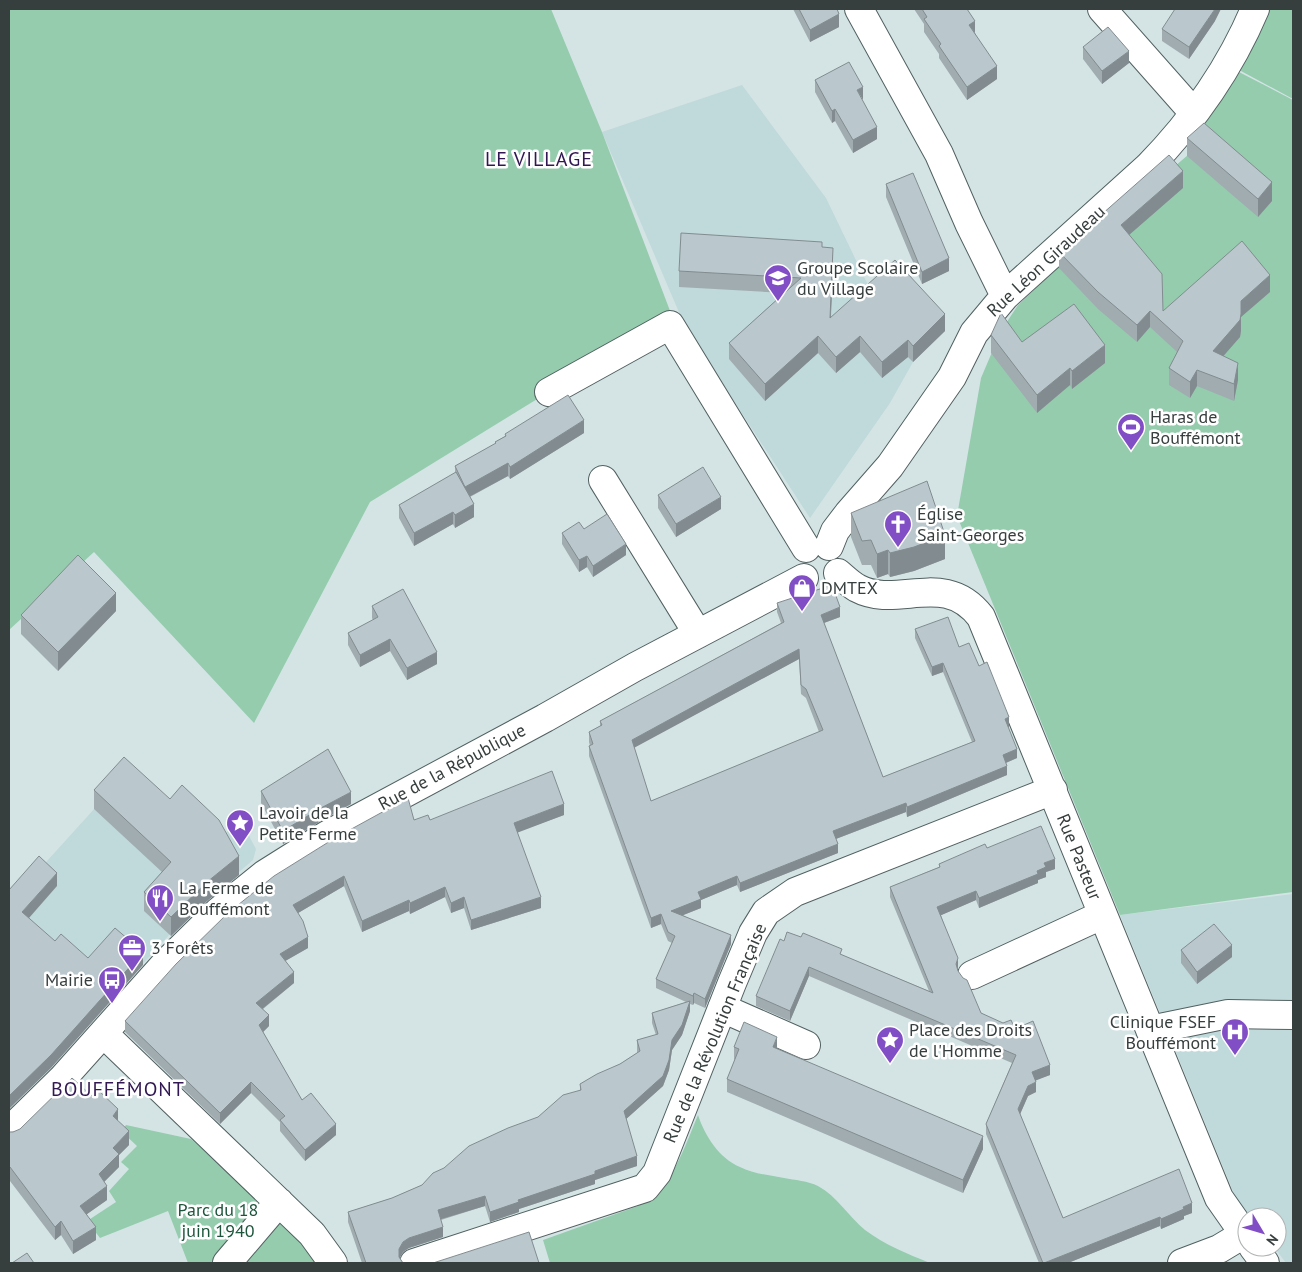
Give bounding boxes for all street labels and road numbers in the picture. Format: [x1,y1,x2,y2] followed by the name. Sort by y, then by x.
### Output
[982,200,1110,321] street label: Rue Léon Giraudeau
[374,718,529,815] street label: Rue de la République
[1052,810,1107,903] street label: Rue Pasteur
[658,919,771,1146] street label: Rue de la Révolution Française

